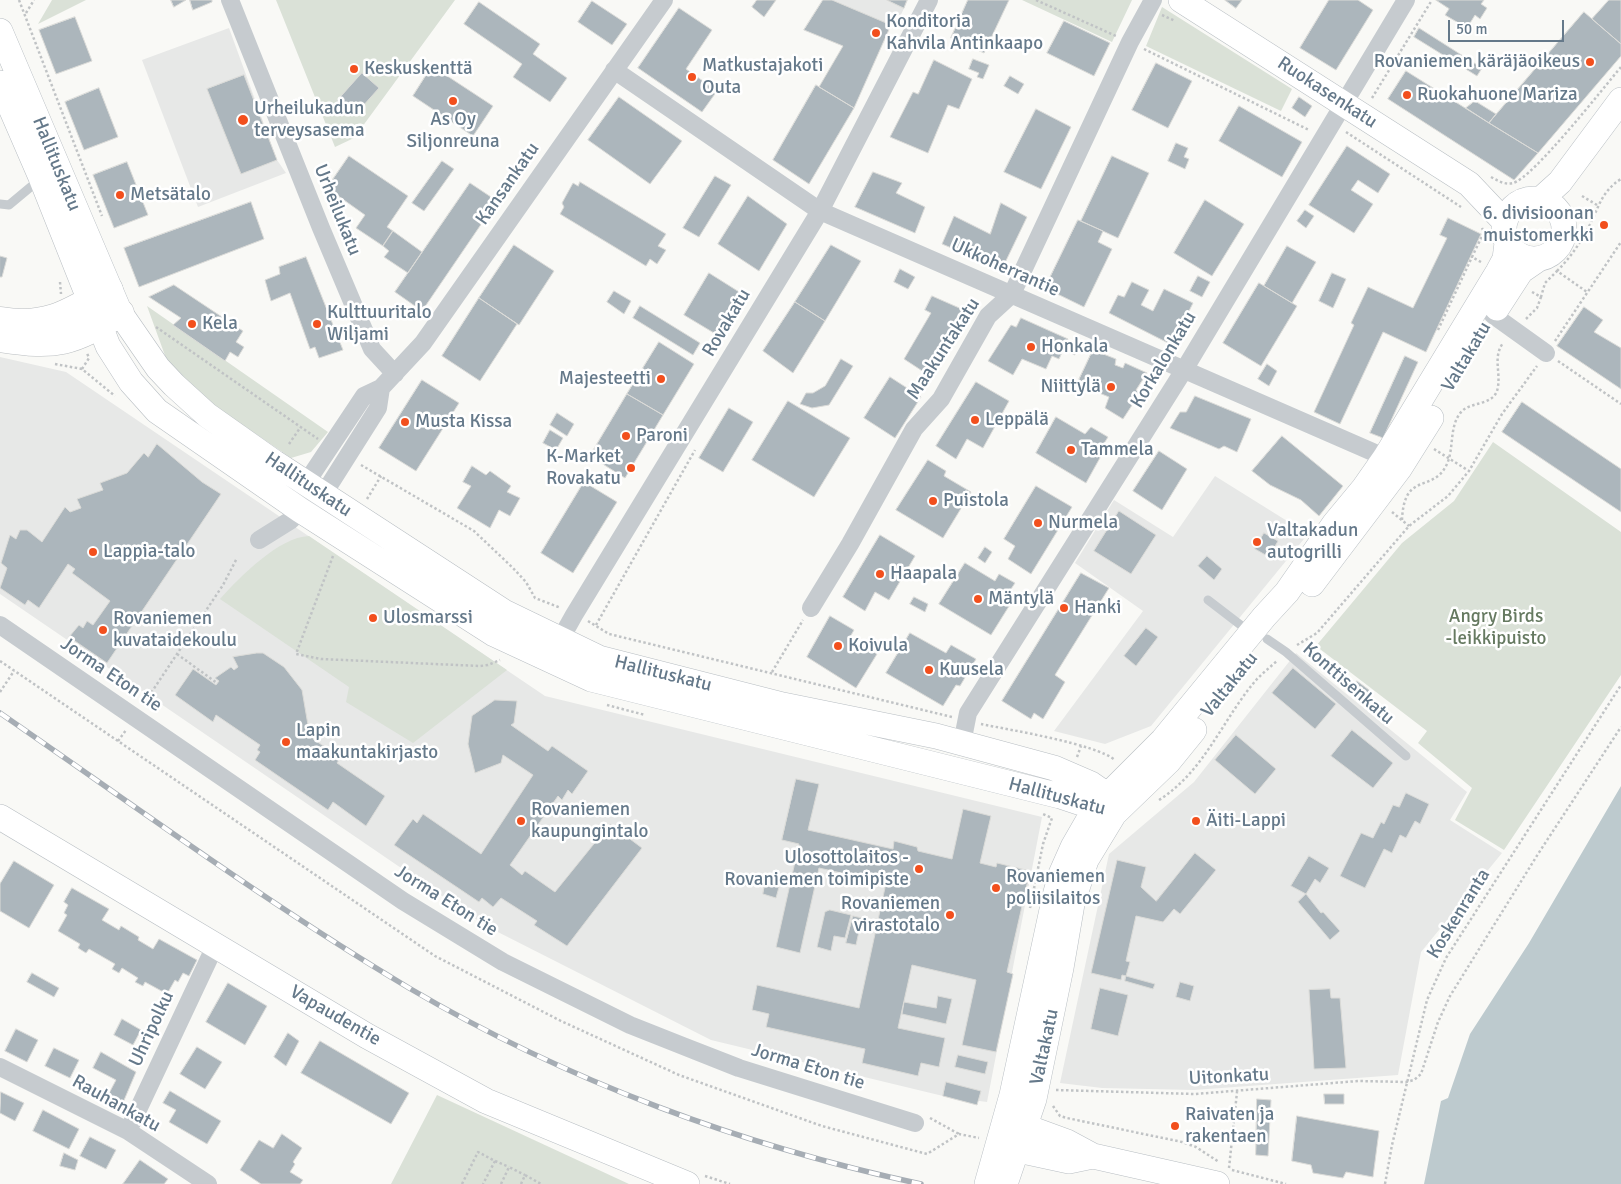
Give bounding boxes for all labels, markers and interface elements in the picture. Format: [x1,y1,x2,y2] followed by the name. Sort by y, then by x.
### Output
[1451,10,1567,42] scale bar
[886,11,1043,55] place label: Konditoria Kahvila Antinkaapo
[1456,20,1487,38] text: 50 m
[870,27,882,39] marker: Konditoria Kahvila Antinkaapo
[1374,51,1580,73] place label: Rovaniemen käräjäoikeus
[1273,52,1381,134] street label: Ruokasenkatu
[702,55,823,99] place label: Matkustajakoti Outa
[1584,56,1596,68] marker: Rovaniemen käräjäoikeus
[364,58,473,80] place label: Keskuskenttä
[348,63,360,75] marker: Keskuskenttä
[686,71,698,83] marker: Matkustajakoti Outa
[1417,84,1578,106] place label: Ruokahuone Mariza
[1401,89,1413,101] marker: Ruokahuone Mariza
[447,95,459,107] marker: As Oy Siljonreuna
[254,98,365,142] place label: Urheilukadun terveysasema
[406,109,500,153] place label: As Oy Siljonreuna
[236,113,250,127] marker: Urheilukadun terveysasema
[27,114,85,214] street label: Hallituskatu
[471,138,545,230] street label: Kansankatu
[308,161,366,259] street label: Urheilukatu
[130,184,211,206] place label: Metsätalo
[114,189,126,201] marker: Metsätalo
[1482,203,1594,247] place label: 6. divisioonan muistomerkki
[1598,219,1610,231] marker: 6. divisioonan muistomerkki
[947,234,1063,302] street label: Ukkoherrantie
[698,285,756,361] street label: Rovakatu
[903,294,985,404] street label: Maakuntakatu
[327,302,432,346] place label: Kulttuuritalo Wiljami
[1126,308,1202,412] street label: Korkalonkatu
[202,313,238,335] place label: Kela
[186,318,198,330] marker: Kela
[311,318,323,330] marker: Kulttuuritalo Wiljami
[1437,318,1497,396] street label: Valtakatu
[1041,336,1108,358] place label: Honkala
[1025,341,1037,353] marker: Honkala
[559,368,651,390] place label: Majesteetti
[655,373,667,385] marker: Majesteetti
[1040,376,1101,398] place label: Niittylä
[1105,381,1117,393] marker: Niittylä
[985,409,1049,431] place label: Leppälä
[415,411,512,433] place label: Musta Kissa
[969,414,981,426] marker: Leppälä
[399,416,411,428] marker: Musta Kissa
[636,425,688,447] place label: Paroni
[620,430,632,442] marker: Paroni
[1081,439,1154,461] place label: Tammela
[1065,444,1077,456] marker: Tammela
[546,446,621,490] place label: K-Market Rovakatu
[260,448,356,522] street label: Hallituskatu
[625,462,637,474] marker: K-Market Rovakatu
[943,490,1009,512] place label: Puistola
[927,495,939,507] marker: Puistola
[1048,512,1118,534] place label: Nurmela
[1032,517,1044,529] marker: Nurmela
[1267,520,1358,564] place label: Valtakadun autogrilli
[1251,536,1263,548] marker: Valtakadun autogrilli
[103,541,195,563] place label: Lappia-talo
[87,546,99,558] marker: Lappia-talo
[890,563,957,585] place label: Haapala
[874,568,886,580] marker: Haapala
[988,588,1054,610] place label: Mäntylä
[972,593,984,605] marker: Mäntylä
[1074,597,1121,619] place label: Hanki
[1058,602,1070,614] marker: Hanki
[1446,606,1546,650] park label: Angry Birds -leikkipuisto
[383,607,473,629] place label: Ulosmarssi
[113,608,237,652] place label: Rovaniemen kuvataidekoulu
[367,612,379,624] marker: Ulosmarssi
[97,624,109,636] marker: Rovaniemen kuvataidekoulu
[56,633,166,717] street label: Jorma Eton tie
[848,635,908,657] place label: Koivula
[1297,638,1399,730] street label: Konttisenkatu
[832,640,844,652] marker: Koivula
[1197,648,1263,722] street label: Valtakatu
[612,651,714,697] street label: Hallituskatu
[939,659,1004,681] place label: Kuusela
[923,664,935,676] marker: Kuusela
[296,720,438,764] place label: Lapin maakuntakirjasto
[280,736,292,748] marker: Lapin maakuntakirjasto
[1006,773,1108,821] street label: Hallituskatu
[531,799,648,843] place label: Rovaniemen kaupungintalo
[1206,810,1286,832] place label: Äiti-Lappi
[515,815,527,827] marker: Rovaniemen kaupungintalo
[1190,815,1202,827] marker: Äiti-Lappi
[724,847,909,891] place label: Ulosottolaitos - Rovaniemen toimipiste
[390,860,502,942] street label: Jorma Eton tie
[913,863,925,875] marker: Ulosottolaitos - Rovaniemen toimipiste
[1422,865,1496,963] street label: Koskenranta
[1006,866,1105,910] place label: Rovaniemen poliisilaitos
[990,882,1002,894] marker: Rovaniemen poliisilaitos
[841,893,940,937] place label: Rovaniemen virastotalo
[944,909,956,921] marker: Rovaniemen virastotalo
[285,981,385,1051] street label: Vapaudentie
[125,988,179,1070] street label: Uhripolku
[1026,1007,1064,1087] street label: Valtakatu
[749,1039,867,1095] street label: Jorma Eton tie
[1188,1064,1270,1090] street label: Uitonkatu
[68,1070,164,1138] street label: Rauhankatu
[1185,1104,1274,1148] place label: Raivaten ja rakentaen
[1169,1120,1181,1132] marker: Raivaten ja rakentaen

